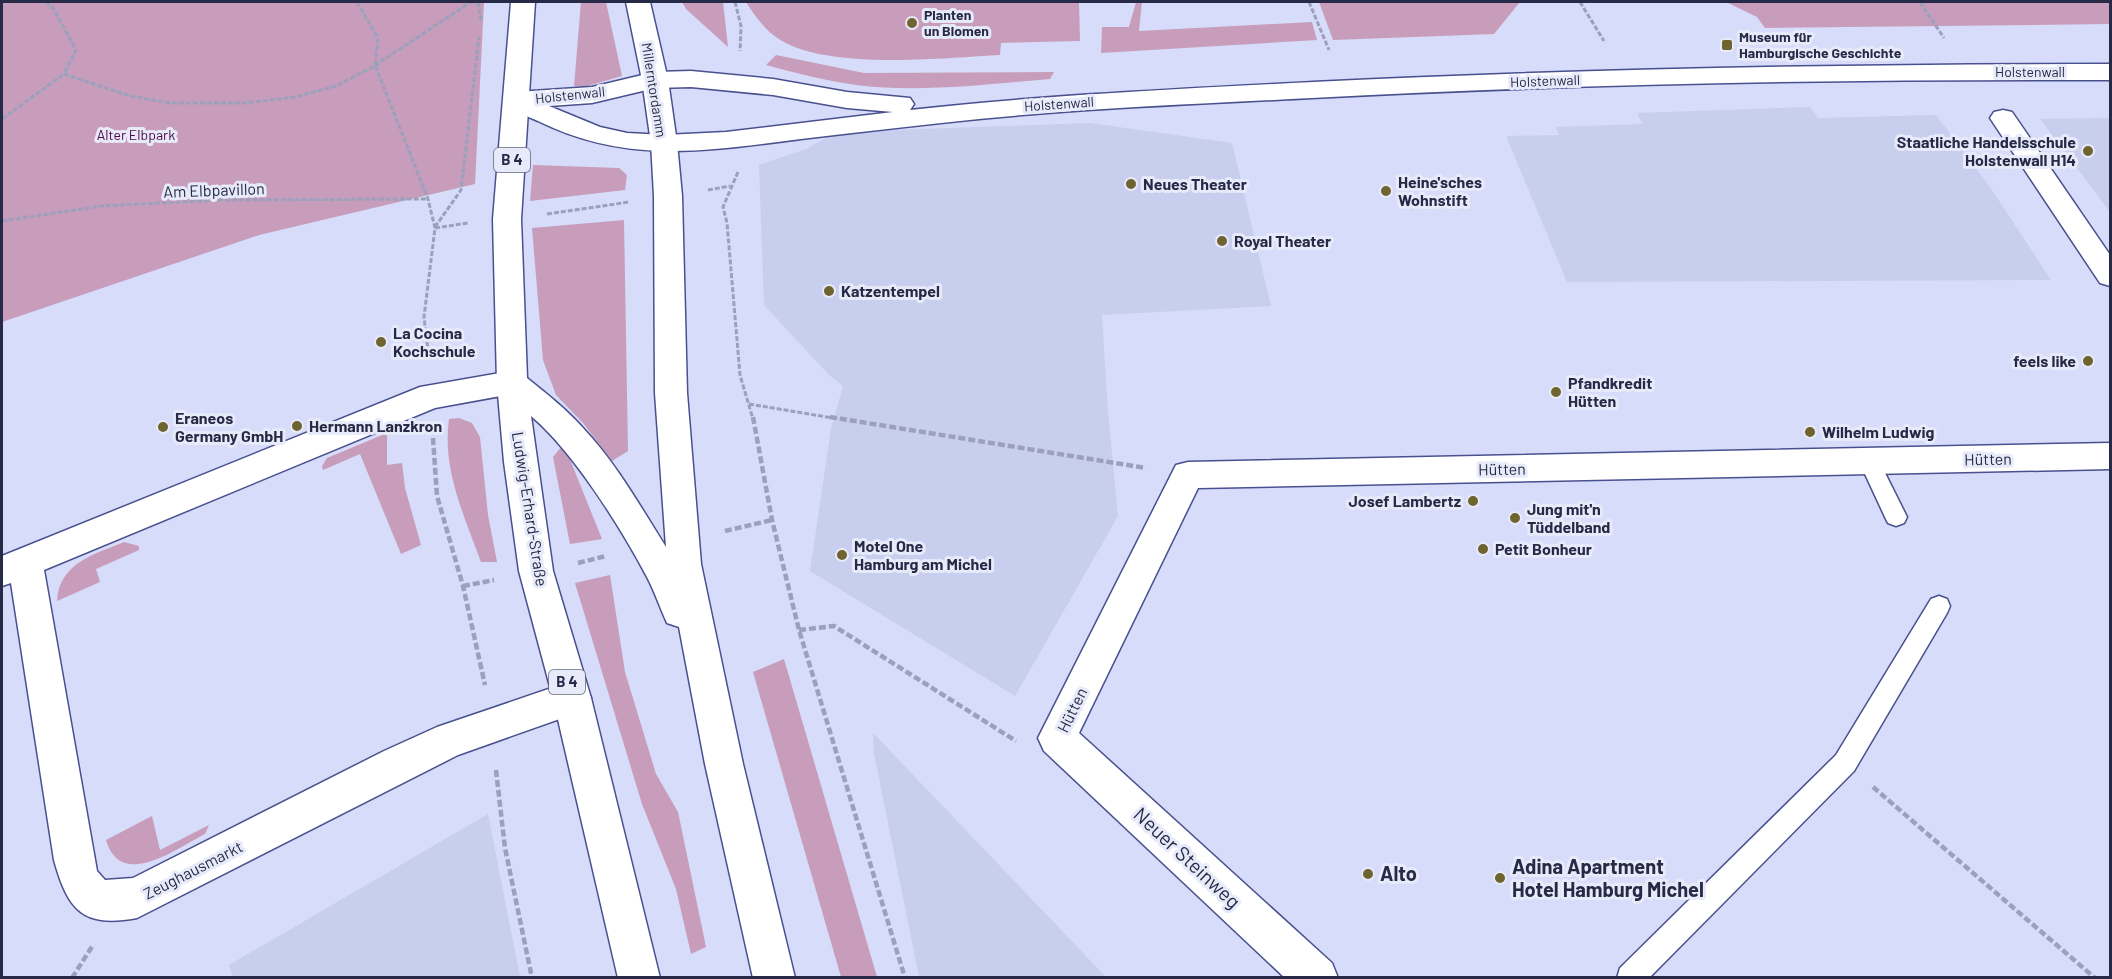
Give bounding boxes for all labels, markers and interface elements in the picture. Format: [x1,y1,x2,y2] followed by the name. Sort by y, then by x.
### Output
[924,6,989,39] place label: Planten un Blomen
[905,16,919,30] marker: Planten un Blomen
[1739,28,1902,61] place label: Museum für Hamburgische Geschichte
[1720,38,1734,52] marker: Museum für Hamburgische Geschichte
[639,41,670,138] street label: Millerntordamm
[1995,63,2065,80] street label: Holstenwall
[1510,71,1580,90] street label: Holstenwall
[534,82,606,107] street label: Holstenwall
[1023,93,1094,114] street label: Holstenwall
[97,126,175,143] park label: Alter Elbpark
[1897,132,2076,169] place label: Staatliche Handelsschule Holstenwall H14
[2081,144,2095,158] marker: Staatliche Handelsschule Holstenwall H14
[494,148,530,172] road number: B 4
[1398,172,1482,209] place label: Heine'sches Wohnstift
[1143,174,1247,193] place label: Neues Theater
[1124,177,1138,191] marker: Neues Theater
[163,178,265,201] street label: Am Elbpavillon
[1379,184,1393,198] marker: Heine'sches Wohnstift
[1234,231,1331,250] place label: Royal Theater
[1215,234,1229,248] marker: Royal Theater
[841,281,940,300] place label: Katzentempel
[822,284,836,298] marker: Katzentempel
[393,323,476,360] place label: La Cocina Kochschule
[374,335,388,349] marker: La Cocina Kochschule
[2013,351,2076,370] place label: feels like
[2081,354,2095,368] marker: feels like
[1568,373,1652,410] place label: Pfandkredit Hütten
[1549,385,1563,399] marker: Pfandkredit Hütten
[175,408,283,445] place label: Eraneos Germany GmbH
[309,416,442,435] place label: Hermann Lanzkron
[290,419,304,433] marker: Hermann Lanzkron
[156,420,170,434] marker: Eraneos Germany GmbH
[1822,422,1934,441] place label: Wilhelm Ludwig
[1803,425,1817,439] marker: Wilhelm Ludwig
[509,430,552,588] street label: Ludwig-Erhard-Straße
[1964,449,2012,468] street label: Hütten
[1478,459,1526,478] street label: Hütten
[1348,491,1461,510] place label: Josef Lambertz
[1466,494,1480,508] marker: Josef Lambertz
[1527,499,1610,536] place label: Jung mit'n Tüddelband
[1508,511,1522,525] marker: Jung mit'n Tüddelband
[854,536,992,573] place label: Motel One Hamburg am Michel
[1495,539,1592,558] place label: Petit Bonheur
[1476,542,1490,556] marker: Petit Bonheur
[835,548,849,562] marker: Motel One Hamburg am Michel
[549,670,585,694] road number: B 4
[1053,684,1091,735] street label: Hütten
[1129,802,1246,913] street label: Neuer Steinweg
[140,836,245,903] street label: Zeughausmarkt
[1512,854,1704,901] place label: Adina Apartment Hotel Hamburg Michel
[1380,861,1417,885] place label: Alto
[1361,867,1375,881] marker: Alto
[1493,871,1507,885] marker: Adina Apartment Hotel Hamburg Michel

